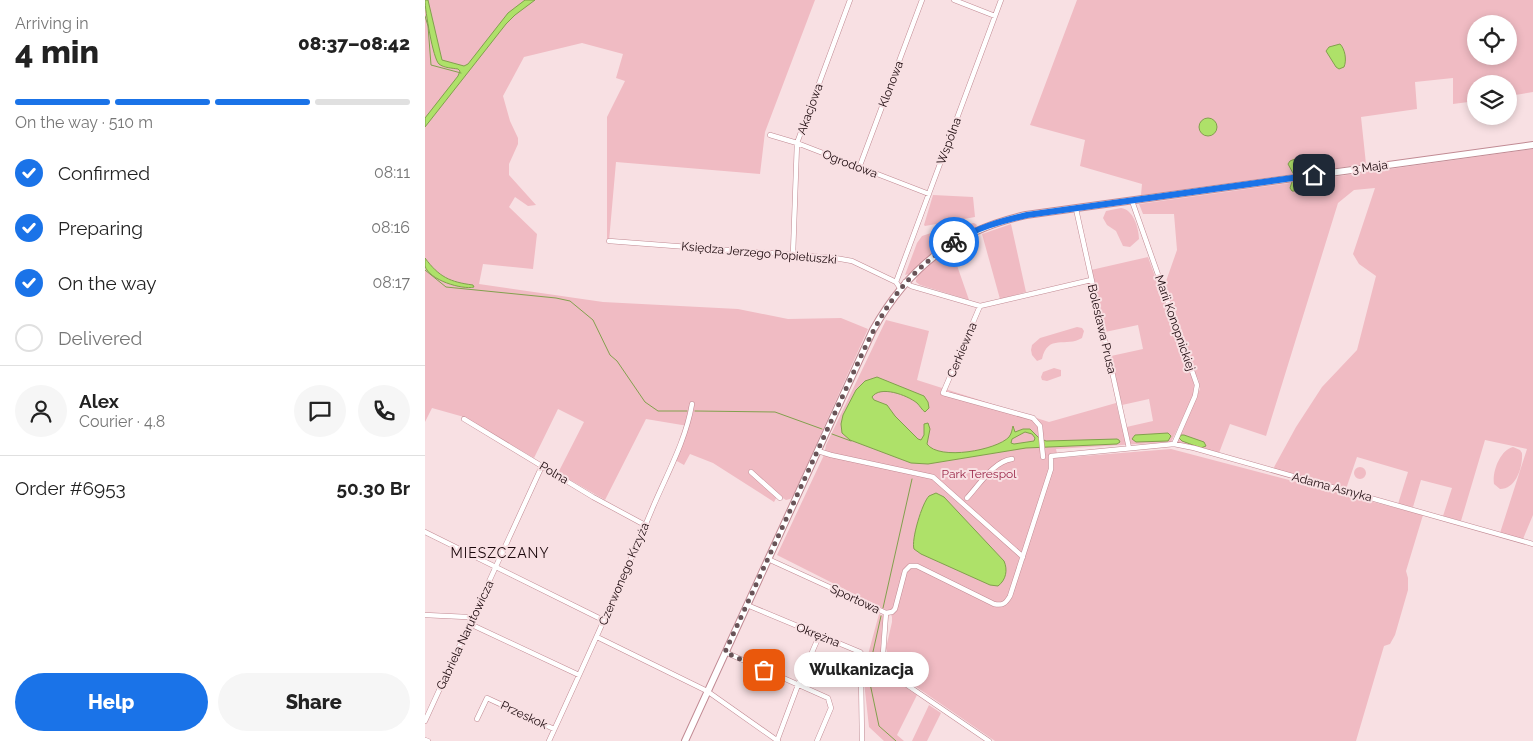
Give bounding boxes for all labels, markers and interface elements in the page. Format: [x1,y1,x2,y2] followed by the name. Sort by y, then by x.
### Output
[15,14,89,33] text: Arriving in
[1467,15,1517,125] map controls
[1467,15,1517,65] button: locate
[298,32,410,54] text: 08:37–08:42
[15,33,99,70] text: 4 min
[876,59,906,109] street label: Klonowa
[1467,75,1517,125] button: layers
[794,82,826,136] street label: Akacjowa
[15,113,153,132] text: On the way · 510 m
[934,116,964,166] street label: Wspólna
[820,147,880,181] street label: Ogrodowa
[1293,154,1335,196] pin
[1351,158,1389,176] street label: 3 Maja
[15,159,43,187] icon: check
[1300,161,1328,189] icon: home
[58,162,150,184] text: Confirmed
[374,163,410,182] text: 08:11
[15,214,43,242] icon: check
[58,217,143,239] text: Preparing
[929,217,979,267] courier
[371,218,410,237] text: 08:16
[940,228,968,256] icon: bike
[681,239,837,267] street label: Księdza Jerzego Popiełuszki
[15,269,43,297] icon: check
[58,272,157,294] text: On the way
[372,273,410,292] text: 08:17
[1152,273,1198,373] street label: Marii Konopnickiej
[1085,283,1119,375] street label: Bolesława Prusa
[944,320,980,380] street label: Cerkiewna
[58,327,142,349] text: Delivered
[15,385,67,437] button: person
[294,385,346,437] button: chat
[358,385,410,437] button: phone
[79,390,119,412] text: Alex
[79,412,165,431] text: Courier · 4.8
[537,459,571,487] street label: Polna
[942,467,1017,481] park label: Park Terespol
[1290,470,1374,504] street label: Adama Asnyka
[15,477,126,499] text: Order #6953
[336,477,410,499] text: 50.30 Br
[596,520,652,628] street label: Czerwonego Krzyża
[450,545,550,561] district label: MIESZCZANY
[434,578,496,692] street label: Gabriela Narutowicza
[828,581,882,617] street label: Sportowa
[794,620,842,650] street label: Okrężna
[743,649,785,691] pin
[794,652,929,688] callout: Wulkanizacja
[750,656,778,684] icon: bag
[809,660,914,679] text: Wulkanizacja
[15,673,208,731] button: Help
[218,673,410,731] button: Share
[498,698,550,732] street label: Przeskok

